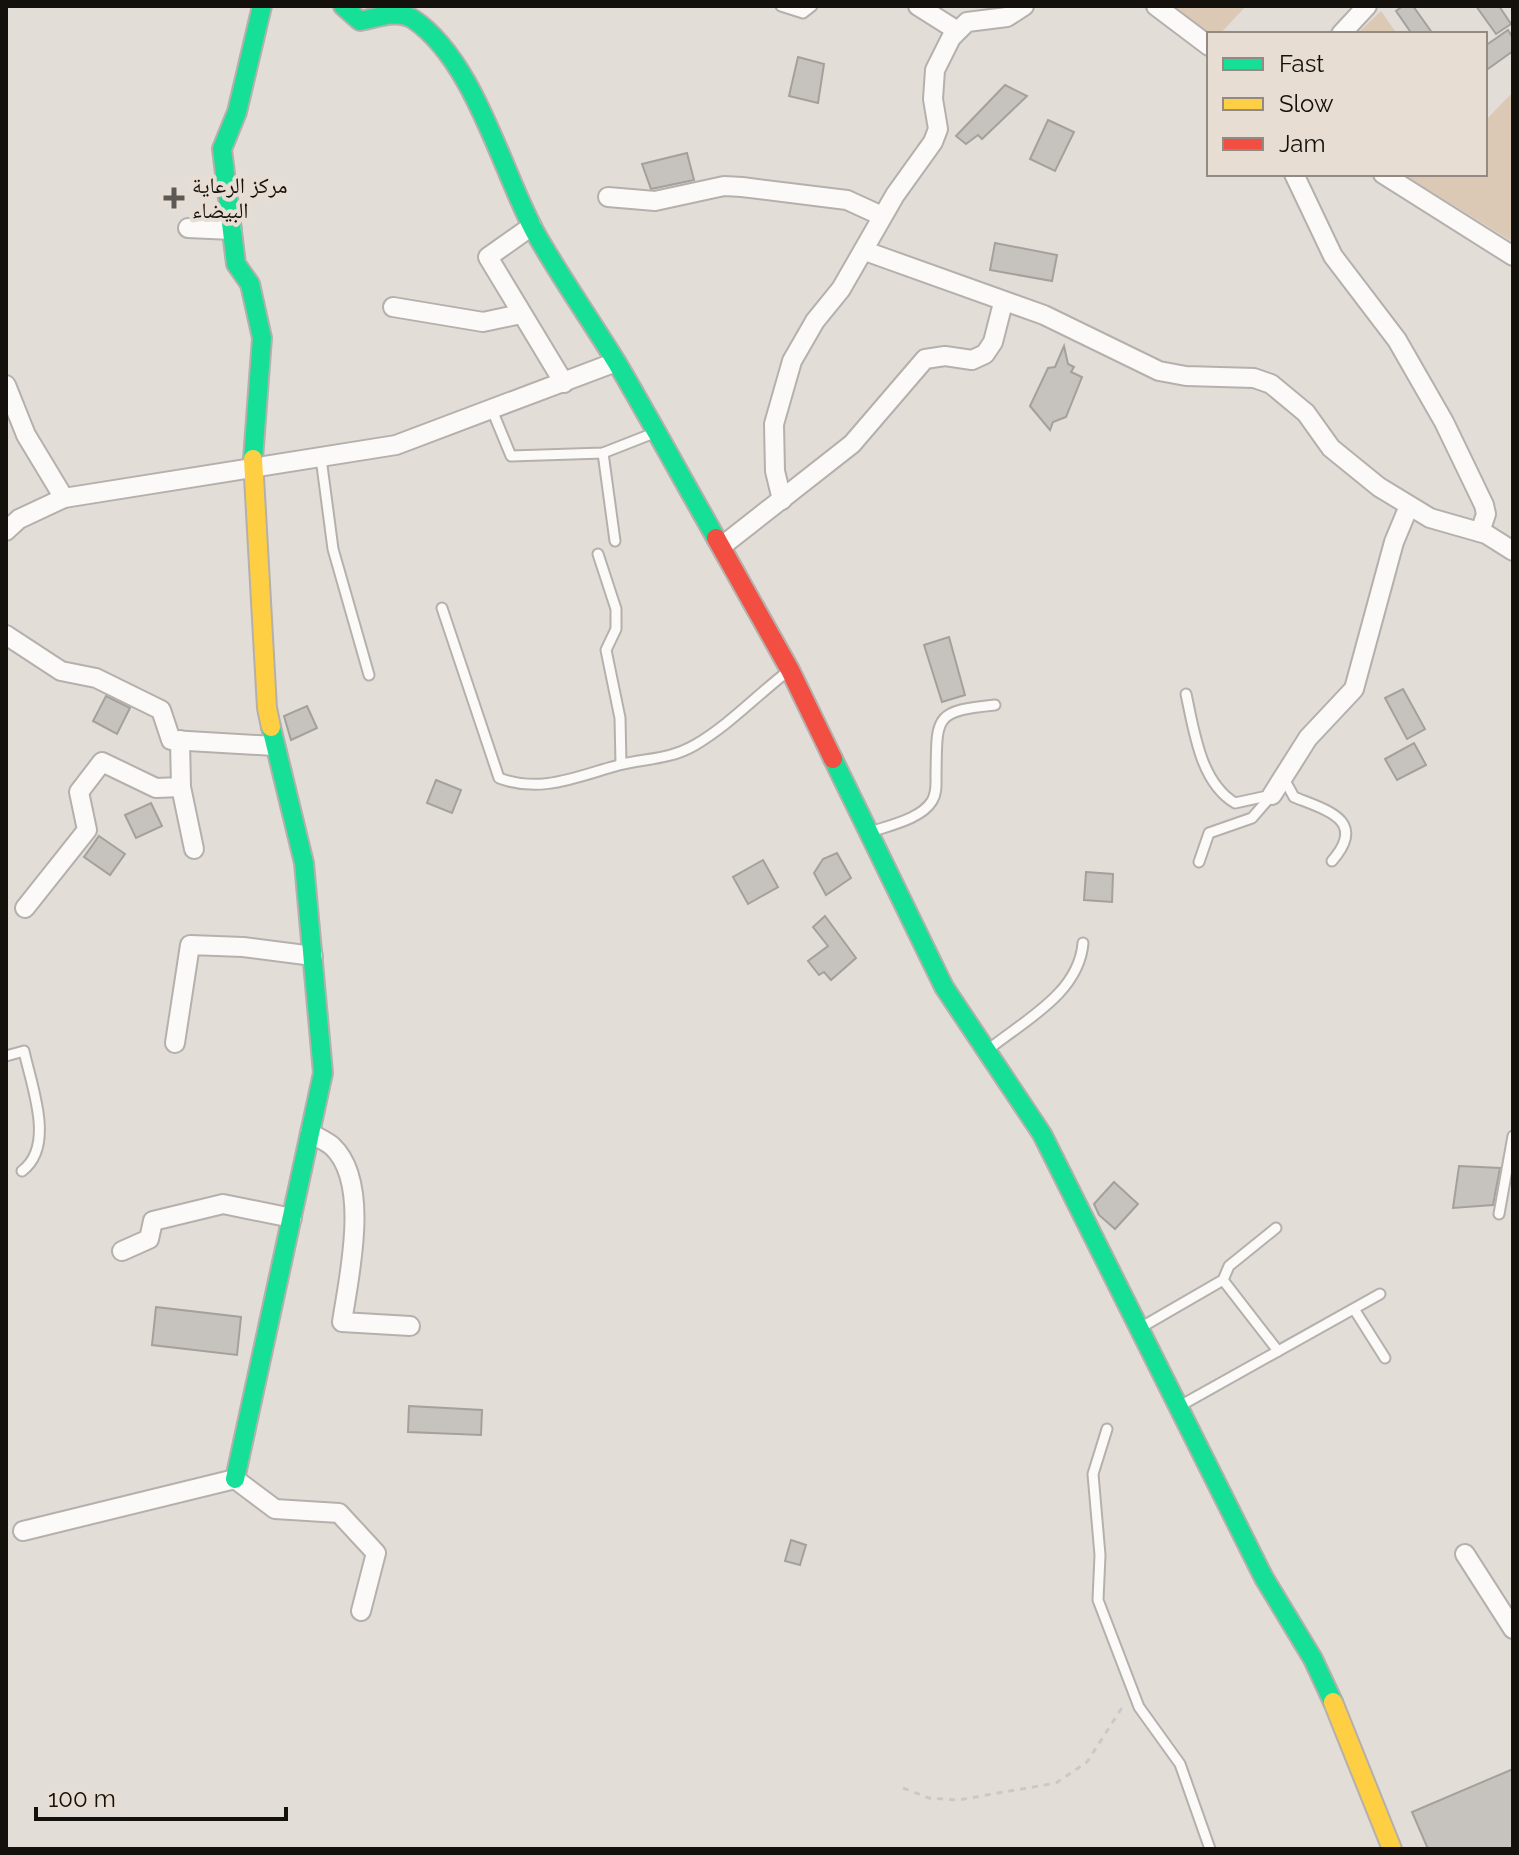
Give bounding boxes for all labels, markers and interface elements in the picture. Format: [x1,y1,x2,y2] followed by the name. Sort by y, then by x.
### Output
[1207,32,1487,176] legend
[1279,49,1324,78] text: Fast
[1279,89,1334,118] text: Slow
[1279,129,1325,158] text: Jam
[192,172,288,223] place label: مركز الرعاية البيضاء
[163,187,185,209] marker: مركز الرعاية البيضاء
[36,1771,286,1821] scale bar
[48,1784,116,1813] text: 100 m

